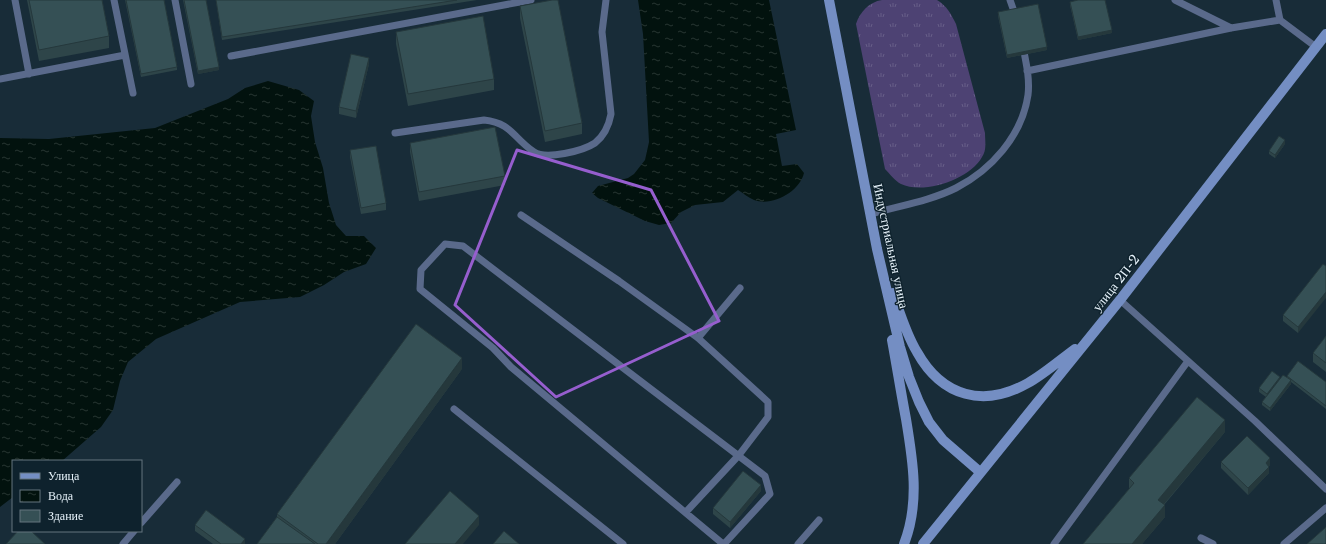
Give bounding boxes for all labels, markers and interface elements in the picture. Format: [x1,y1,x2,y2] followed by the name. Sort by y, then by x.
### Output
[869,182,913,310] street label: Индустриальная улица
[1089,251,1143,315] street label: улица 2П-2
[12,460,142,532] legend
[48,468,80,483] text: Улица
[48,488,74,503] text: Вода
[48,508,83,523] text: Здание

